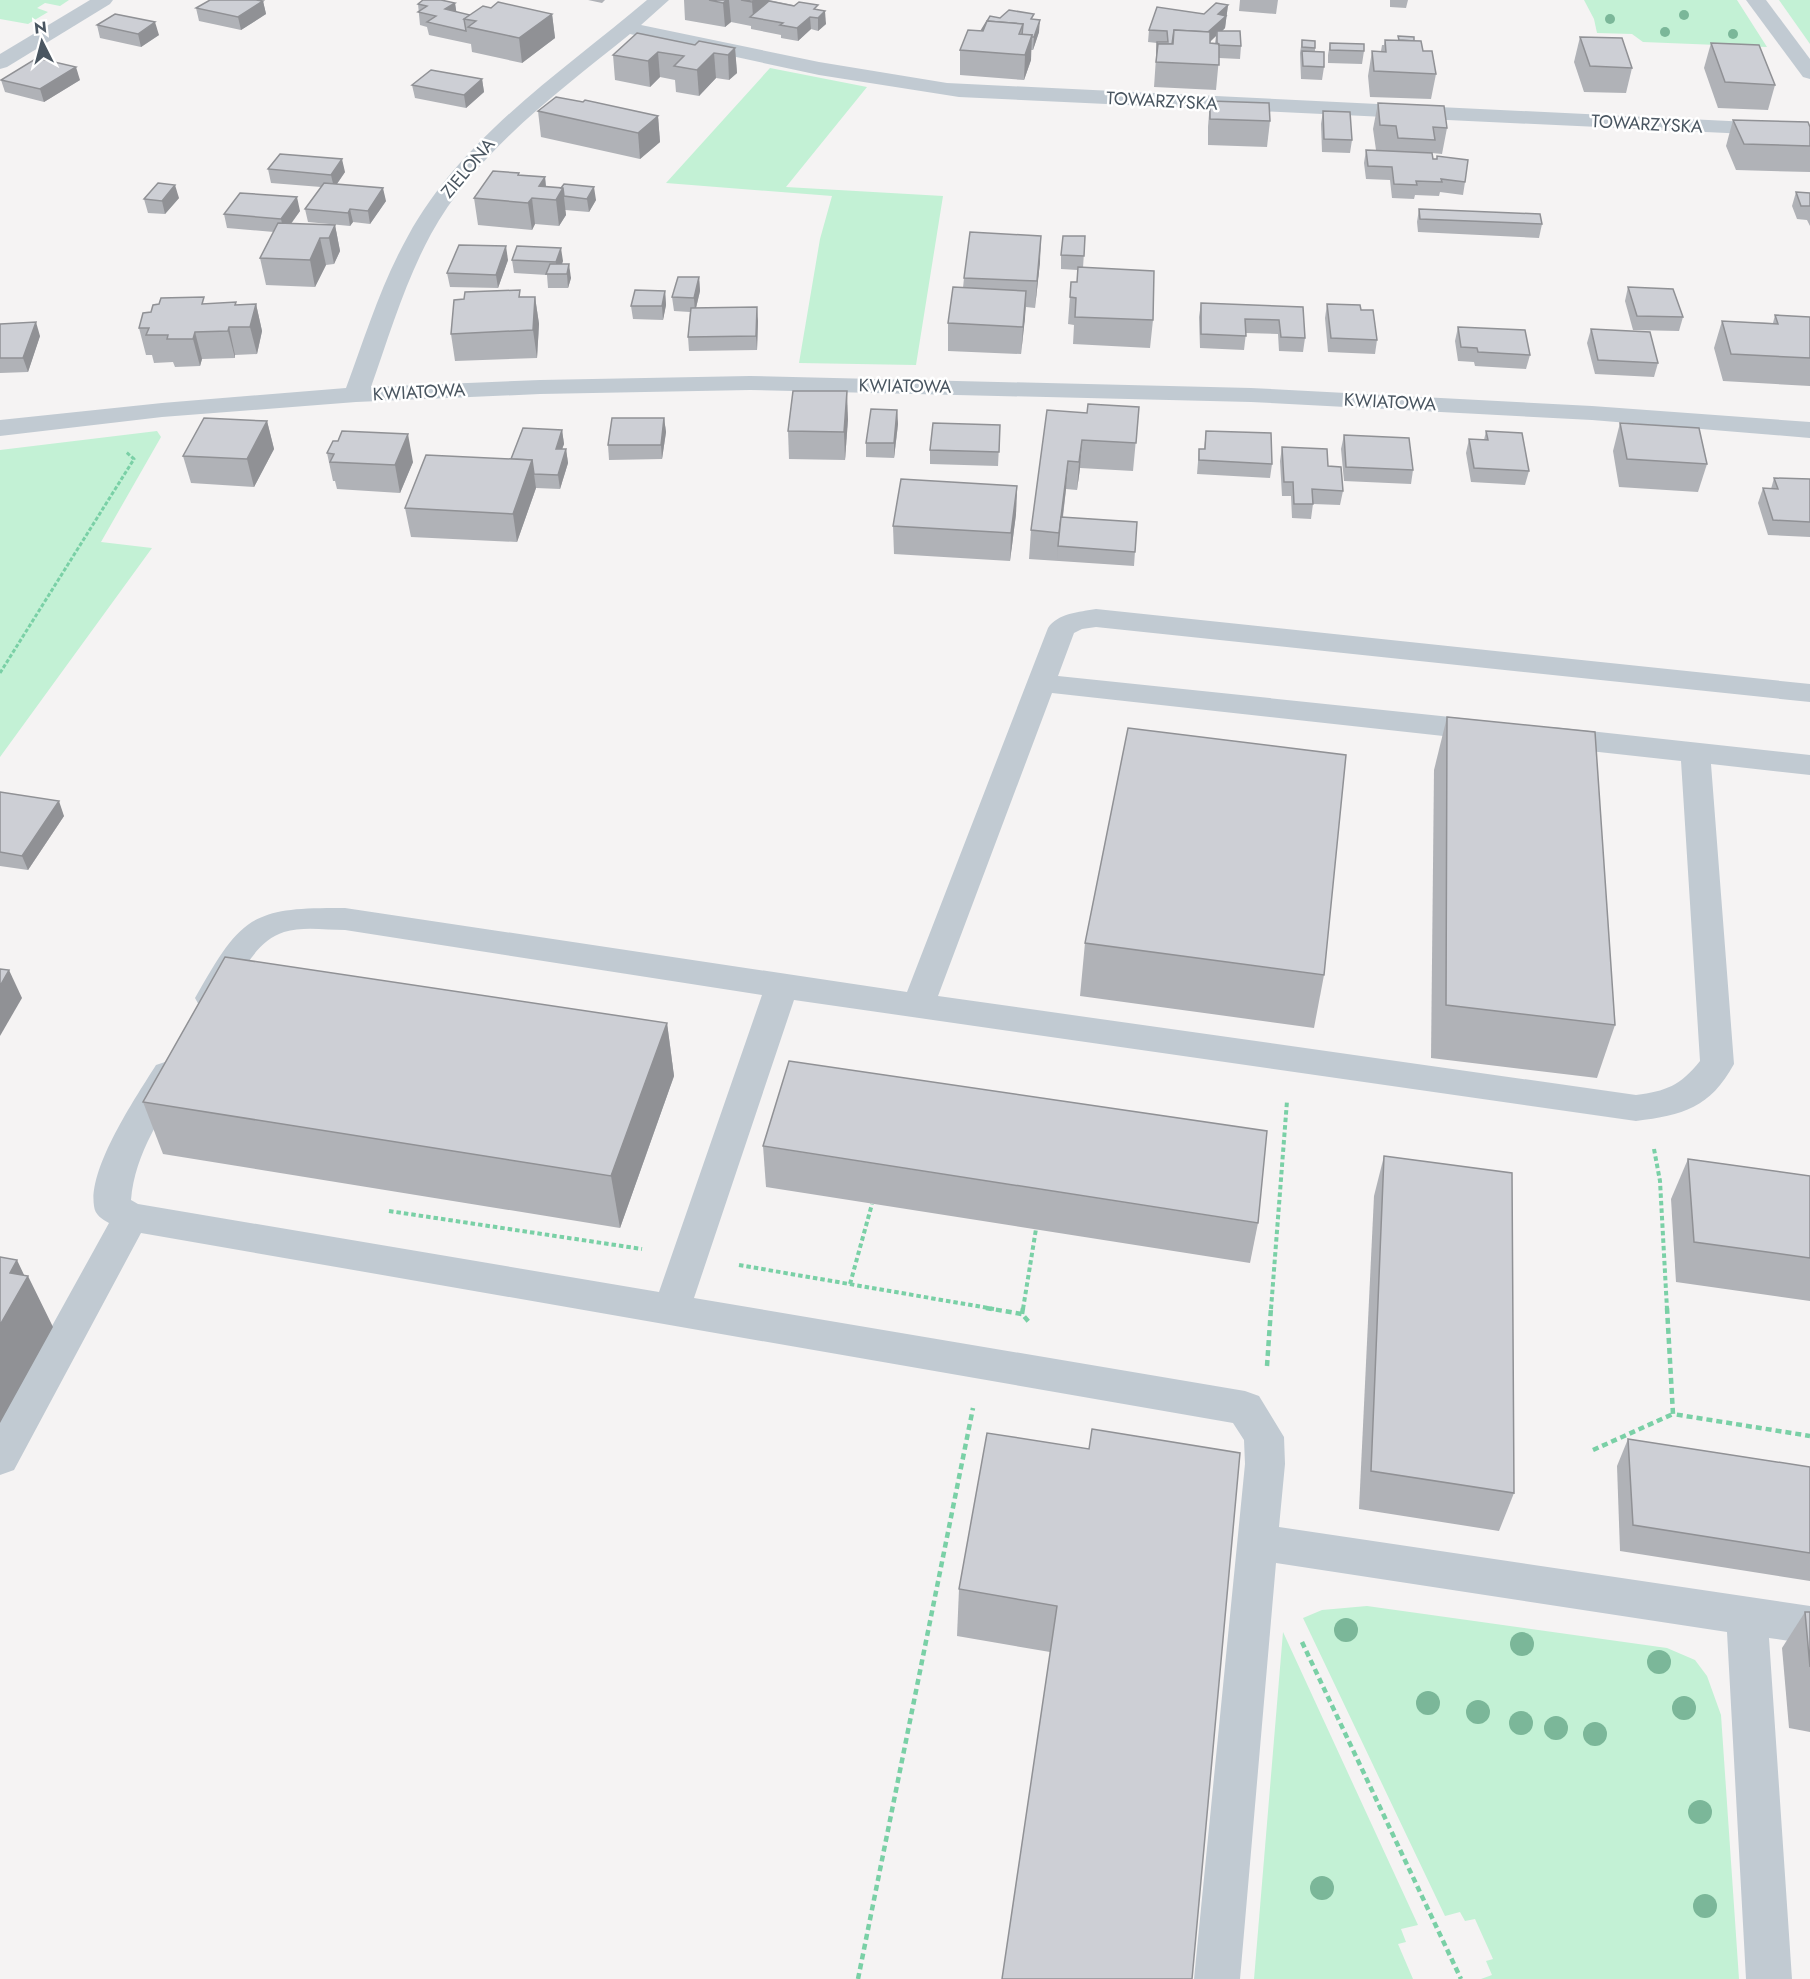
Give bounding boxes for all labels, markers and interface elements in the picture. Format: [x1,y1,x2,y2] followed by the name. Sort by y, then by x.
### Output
[12,12,72,72] north arrow
[33,15,48,40] text: N
[1106,85,1218,117] street label: TOWARZYSKA
[1591,108,1703,140] street label: TOWARZYSKA
[435,132,501,204] street label: ZIELONA
[858,372,952,400] street label: KWIATOWA
[372,377,466,407] street label: KWIATOWA
[1343,387,1437,417] street label: KWIATOWA

